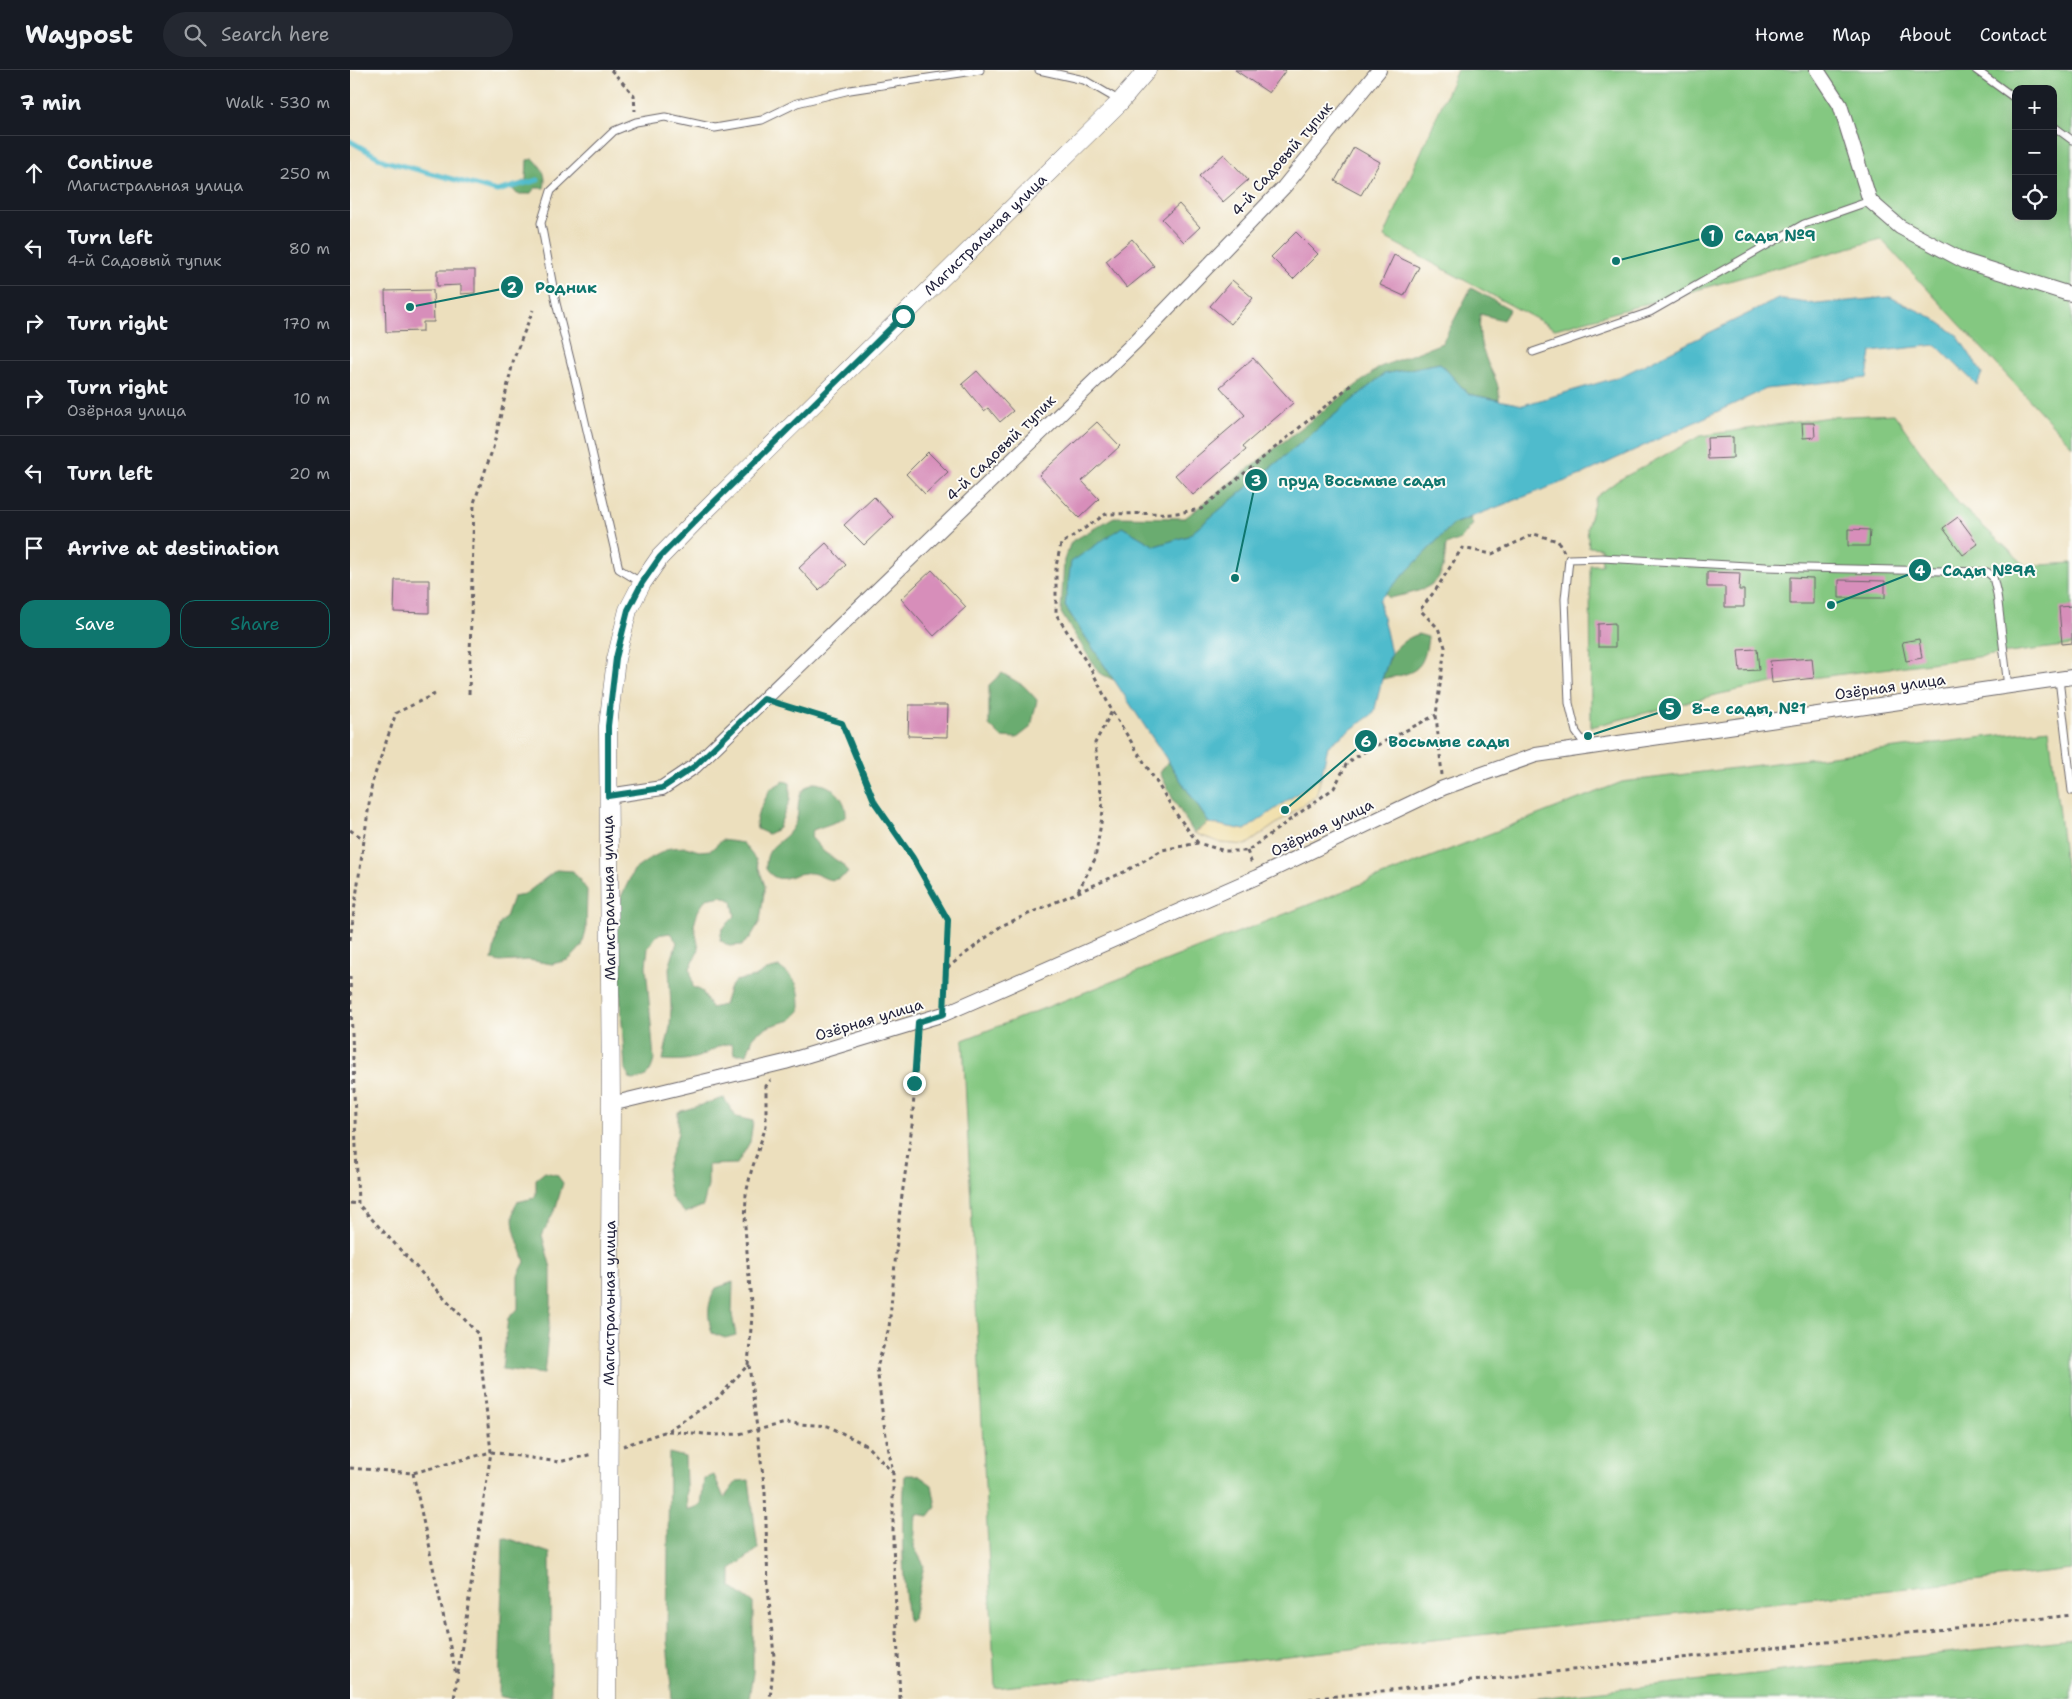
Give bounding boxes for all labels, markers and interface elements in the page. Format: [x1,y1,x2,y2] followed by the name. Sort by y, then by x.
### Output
[163,12,513,57] search box
[25,19,133,51] text: Waypost
[181,21,209,49] icon: search
[221,22,329,47] text: Search here
[1755,23,1804,47] text: Home
[1832,23,1871,47] text: Map
[1899,23,1952,47] text: About
[1980,23,2047,47] text: Contact
[2012,85,2057,220] map controls
[2012,85,2057,130] button: +
[20,89,81,117] text: 7 min
[226,92,330,113] text: Walk · 530 m
[1227,98,1337,220] street label: 4-й Садовый тупик
[2012,130,2057,175] button: −
[67,150,153,175] text: Continue
[20,159,48,187] icon: ahead
[279,163,330,184] text: 250 m
[920,169,1052,300] street label: Магистральная улица
[67,175,243,196] text: Магистральная улица
[2012,175,2057,220] button: locate
[1699,220,1825,251] callout: Сады №9
[67,225,153,250] text: Turn left
[1734,225,1816,246] text: Сады №9
[1709,226,1716,246] text: 1
[20,234,48,262] icon: left
[289,238,330,259] text: 80 m
[67,250,222,271] text: 4-й Садовый тупик
[500,272,607,303] callout: Родник
[535,277,597,298] text: Родник
[507,278,518,298] text: 2
[892,305,915,328] route start
[20,309,48,337] icon: right
[67,311,168,336] text: Turn right
[283,313,330,334] text: 170 m
[67,375,168,400] text: Turn right
[20,384,48,412] icon: right
[293,388,330,409] text: 10 m
[942,390,1060,506] street label: 4-й Садовый тупик
[67,400,186,421] text: Озёрная улица
[20,459,48,487] icon: left
[67,461,153,486] text: Turn left
[289,463,330,484] text: 20 m
[1243,465,1456,496] callout: пруд Восьмые сады
[1278,470,1446,491] text: пруд Восьмые сады
[1251,471,1261,491] text: 3
[20,534,48,562] icon: arrive
[67,536,279,561] text: Arrive at destination
[1907,555,2046,586] callout: Сады №9А
[1942,560,2036,581] text: Сады №9А
[1915,561,1926,581] text: 4
[20,600,170,648] button: Save
[180,600,330,648] button: Share
[1833,669,1947,705] street label: Озёрная улица
[1657,693,1817,724] callout: 8-е сады, №1
[1692,698,1806,719] text: 8-е сады, №1
[1665,699,1675,719] text: 5
[1353,726,1520,757] callout: Восьмые сады
[1388,731,1510,752] text: Восьмые сады
[1361,732,1371,752] text: 6
[1267,794,1377,861] street label: Озёрная улица
[598,815,620,981] street label: Магистральная улица
[813,994,926,1046] street label: Озёрная улица
[903,1072,926,1095] route end
[599,1220,620,1386] street label: Магистральная улица

